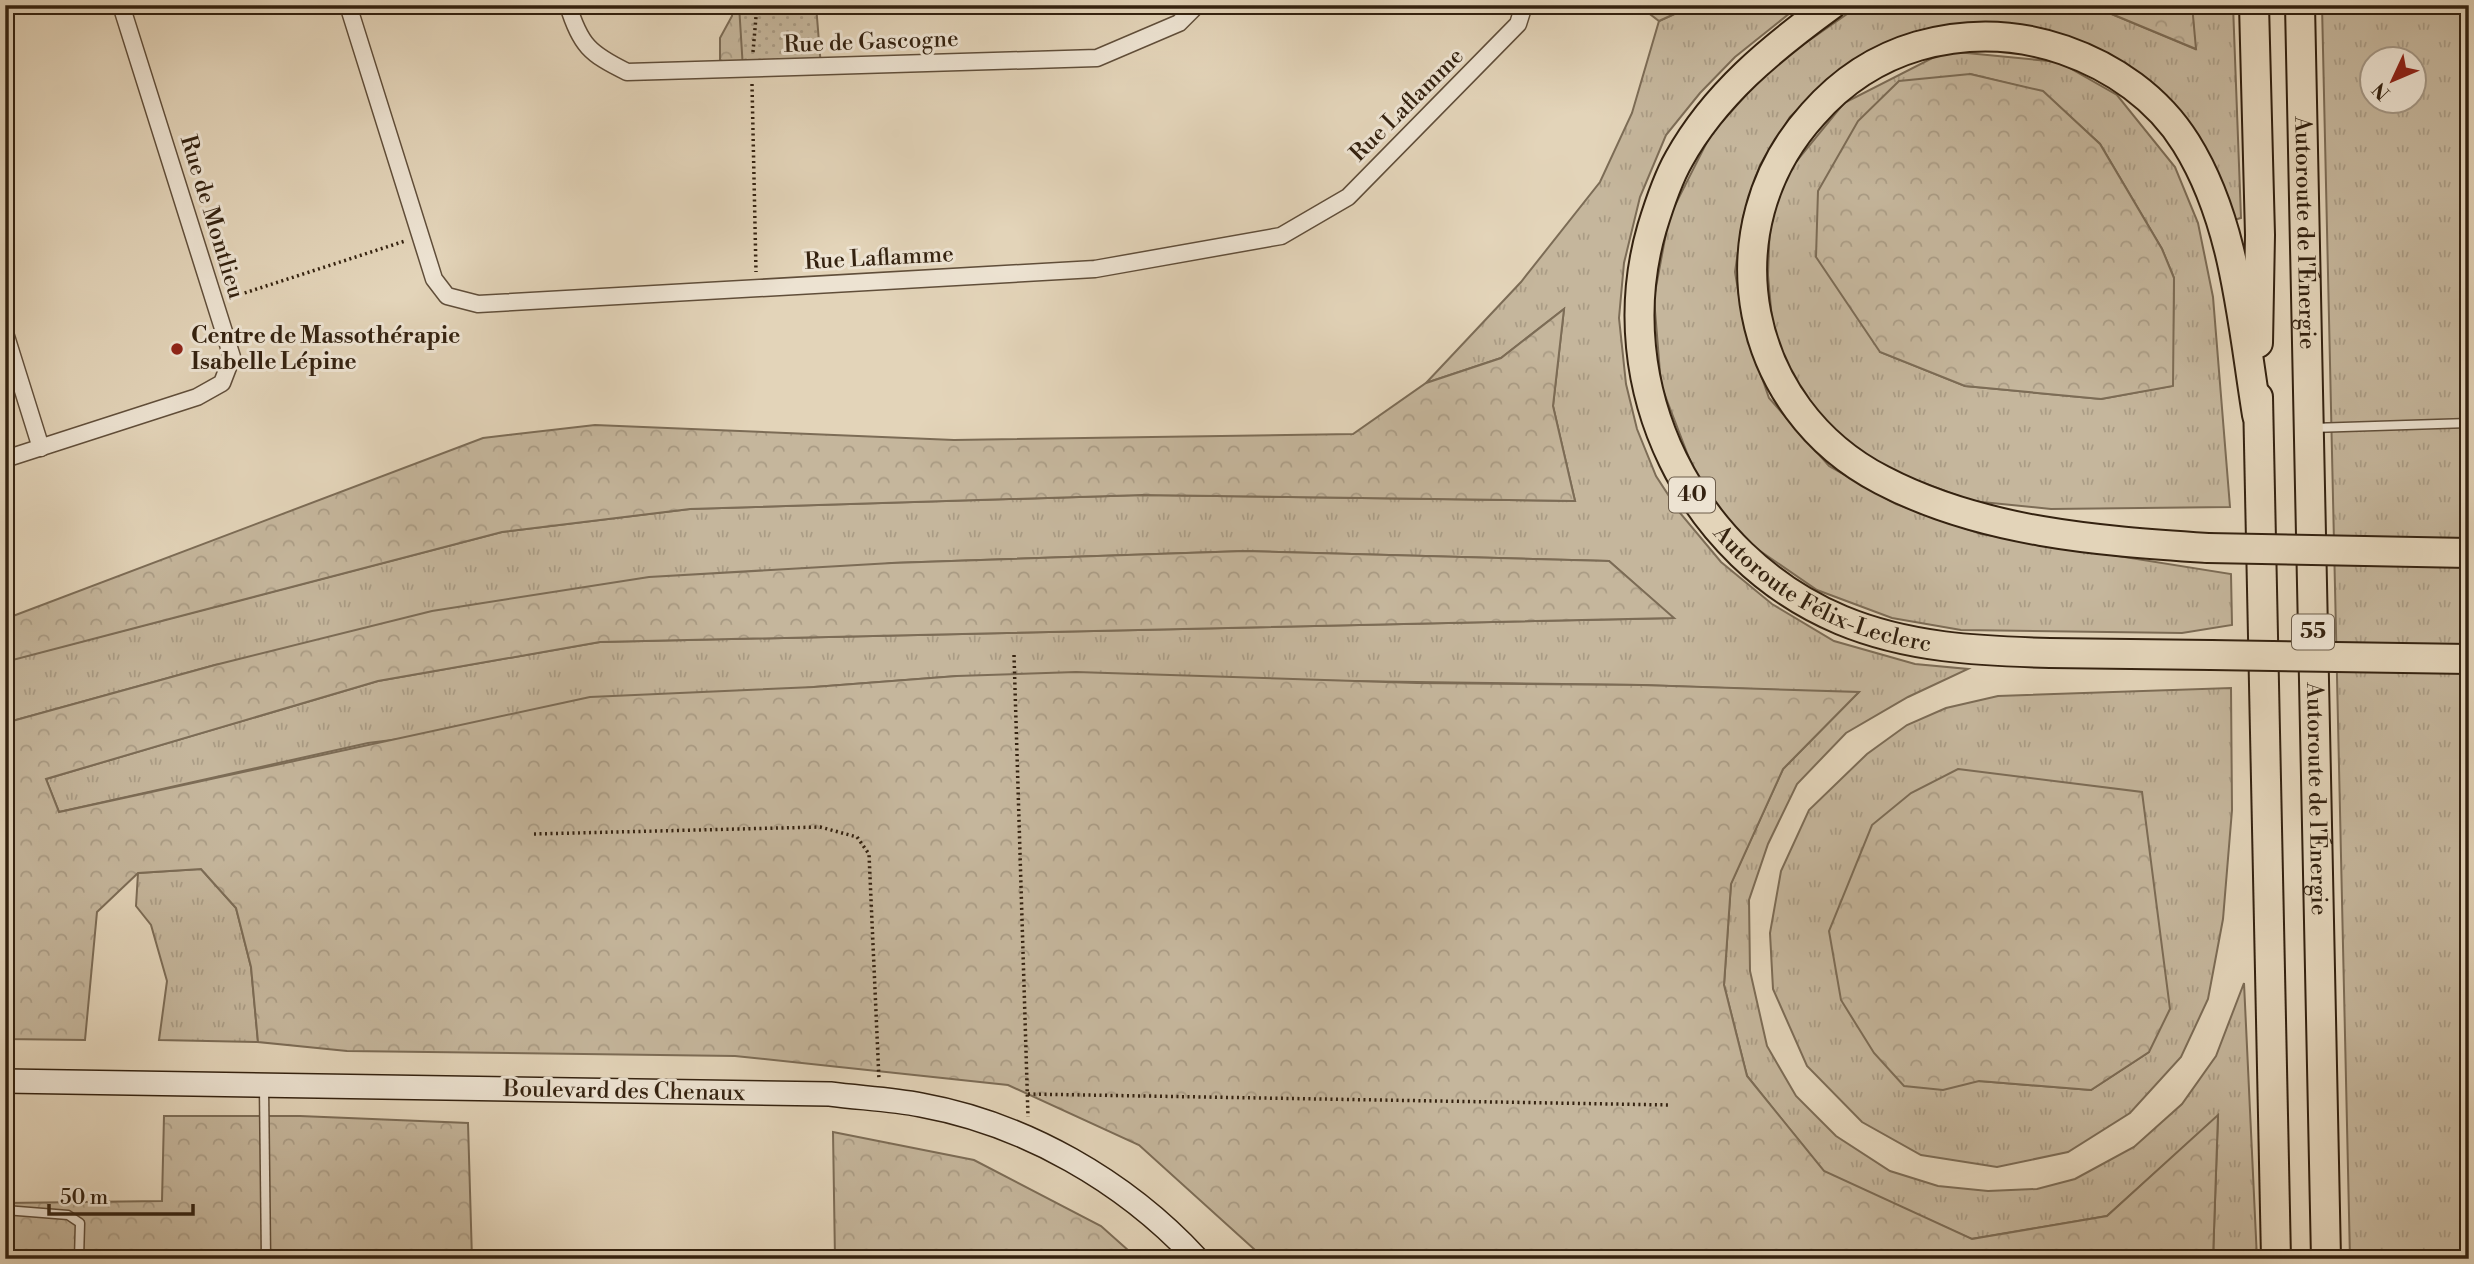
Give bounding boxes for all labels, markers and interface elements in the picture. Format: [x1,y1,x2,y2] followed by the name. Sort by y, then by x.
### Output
[783,25,959,59] street label: Rue de Gascogne
[1344,42,1470,168] street label: Rue Laflamme
[2358,46,2428,116] north arrow
[2368,77,2395,105] text: N
[2288,115,2322,350] street label: Autoroute de l'Énergie
[174,132,250,302] street label: Rue de Montlieu
[804,240,954,276] street label: Rue Laflamme
[191,322,460,376] place label: Centre de Massothérapie Isabelle Lépine
[169,341,185,357] marker: Centre de Massothérapie Isabelle Lépine
[1669,477,1715,512] road number: 40
[1707,519,1933,658] street label: Autoroute Félix-Leclerc
[2292,614,2334,650] road number: 55
[2300,681,2333,916] street label: Autoroute de l'Énergie
[502,1075,745,1107] street label: Boulevard des Chenaux
[49,1173,192,1217] scale bar
[60,1185,108,1211] text: 50 m

